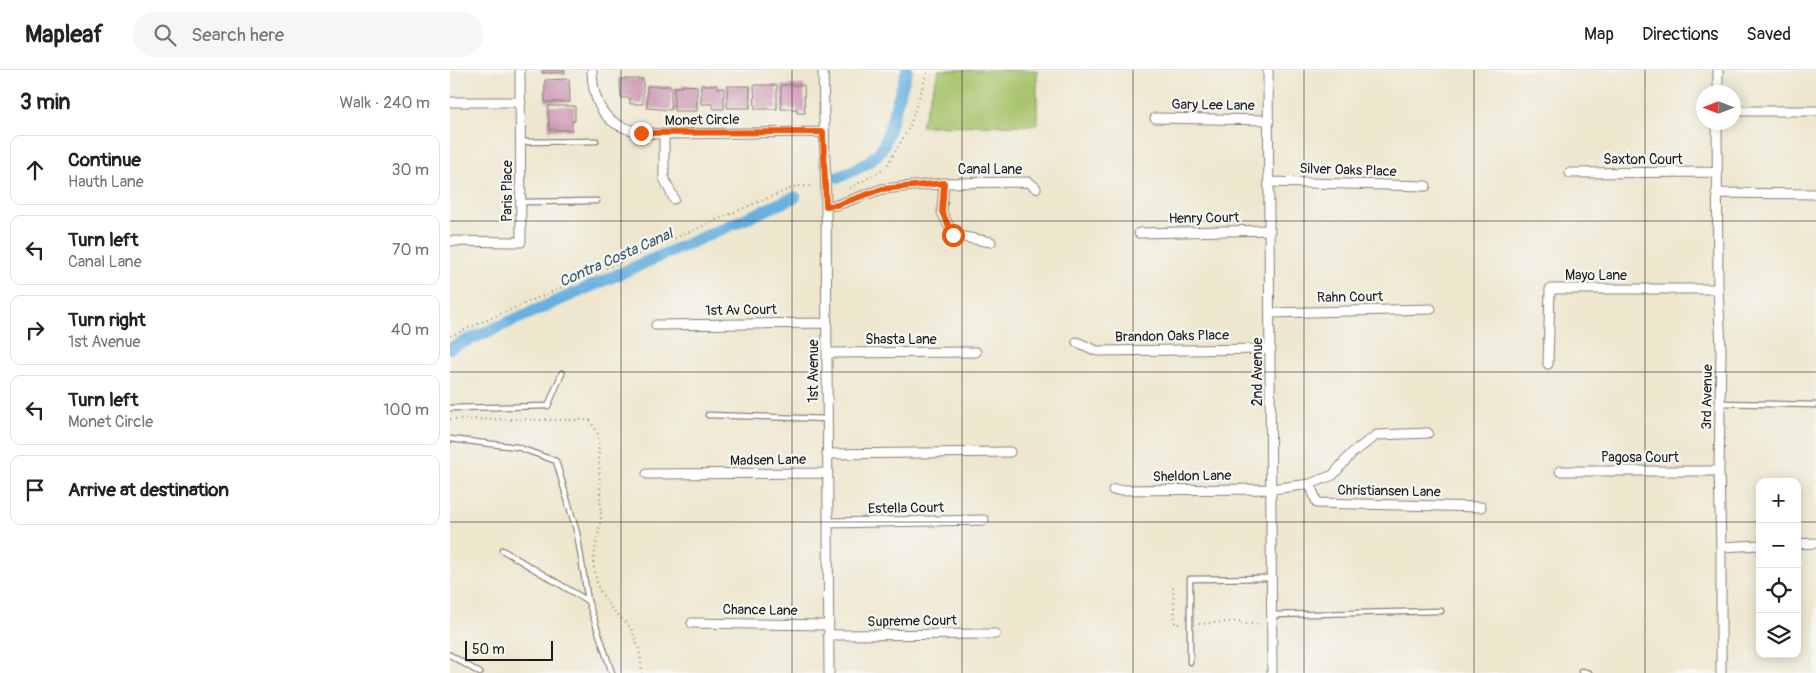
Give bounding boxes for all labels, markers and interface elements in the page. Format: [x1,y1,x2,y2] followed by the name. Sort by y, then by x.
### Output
[133,12,483,57] search box
[25,20,103,49] text: Mapleaf
[151,21,179,49] icon: search
[191,23,284,47] text: Search here
[1584,23,1614,46] text: Map
[1642,23,1718,46] text: Directions
[1746,23,1791,46] text: Saved
[1696,85,1741,130] north arrow
[20,89,70,116] text: 3 min
[339,93,430,113] text: Walk · 240 m
[1171,96,1255,114] street label: Gary Lee Lane
[665,111,739,129] street label: Monet Circle
[630,122,653,145] route end
[68,148,141,172] text: Continue
[1603,151,1683,168] street label: Saxton Court
[21,156,49,184] icon: ahead
[391,160,429,180] text: 30 m
[499,160,516,222] street label: Paris Place
[1299,160,1397,180] street label: Silver Oaks Place
[958,161,1022,178] street label: Canal Lane
[68,172,144,192] text: Hauth Lane
[1169,209,1240,227] street label: Henry Court
[556,224,677,292] water label: Contra Costa Canal
[942,224,965,247] route start
[68,228,138,252] text: Turn left
[21,236,49,264] icon: left
[392,240,429,260] text: 70 m
[68,252,142,272] text: Canal Lane
[1565,267,1627,284] street label: Mayo Lane
[1317,288,1383,306] street label: Rahn Court
[705,301,777,319] street label: 1st Av Court
[68,308,146,332] text: Turn right
[21,316,49,344] icon: right
[391,320,429,340] text: 40 m
[1115,327,1229,345] street label: Brandon Oaks Place
[865,331,937,348] street label: Shasta Lane
[68,332,141,352] text: 1st Avenue
[1249,338,1266,406] street label: 2nd Avenue
[805,339,822,403] street label: 1st Avenue
[1698,364,1716,430] street label: 3rd Avenue
[68,388,138,412] text: Turn left
[21,396,49,424] icon: left
[383,400,429,420] text: 100 m
[68,412,153,432] text: Monet Circle
[1601,449,1679,466] street label: Pagosa Court
[730,451,806,469] street label: Madsen Lane
[1153,467,1232,485] street label: Sheldon Lane
[21,476,49,504] icon: arrive
[68,478,229,502] text: Arrive at destination
[1756,478,1801,658] map controls
[1756,478,1801,523] button: +
[1337,482,1441,500] street label: Christiansen Lane
[868,499,945,517] street label: Estella Court
[1756,523,1801,568] button: −
[1756,568,1801,613] button: locate
[722,601,798,619] street label: Chance Lane
[867,612,957,630] street label: Supreme Court
[1756,613,1801,658] button: layers
[465,638,552,661] scale bar
[472,641,505,658] text: 50 m

